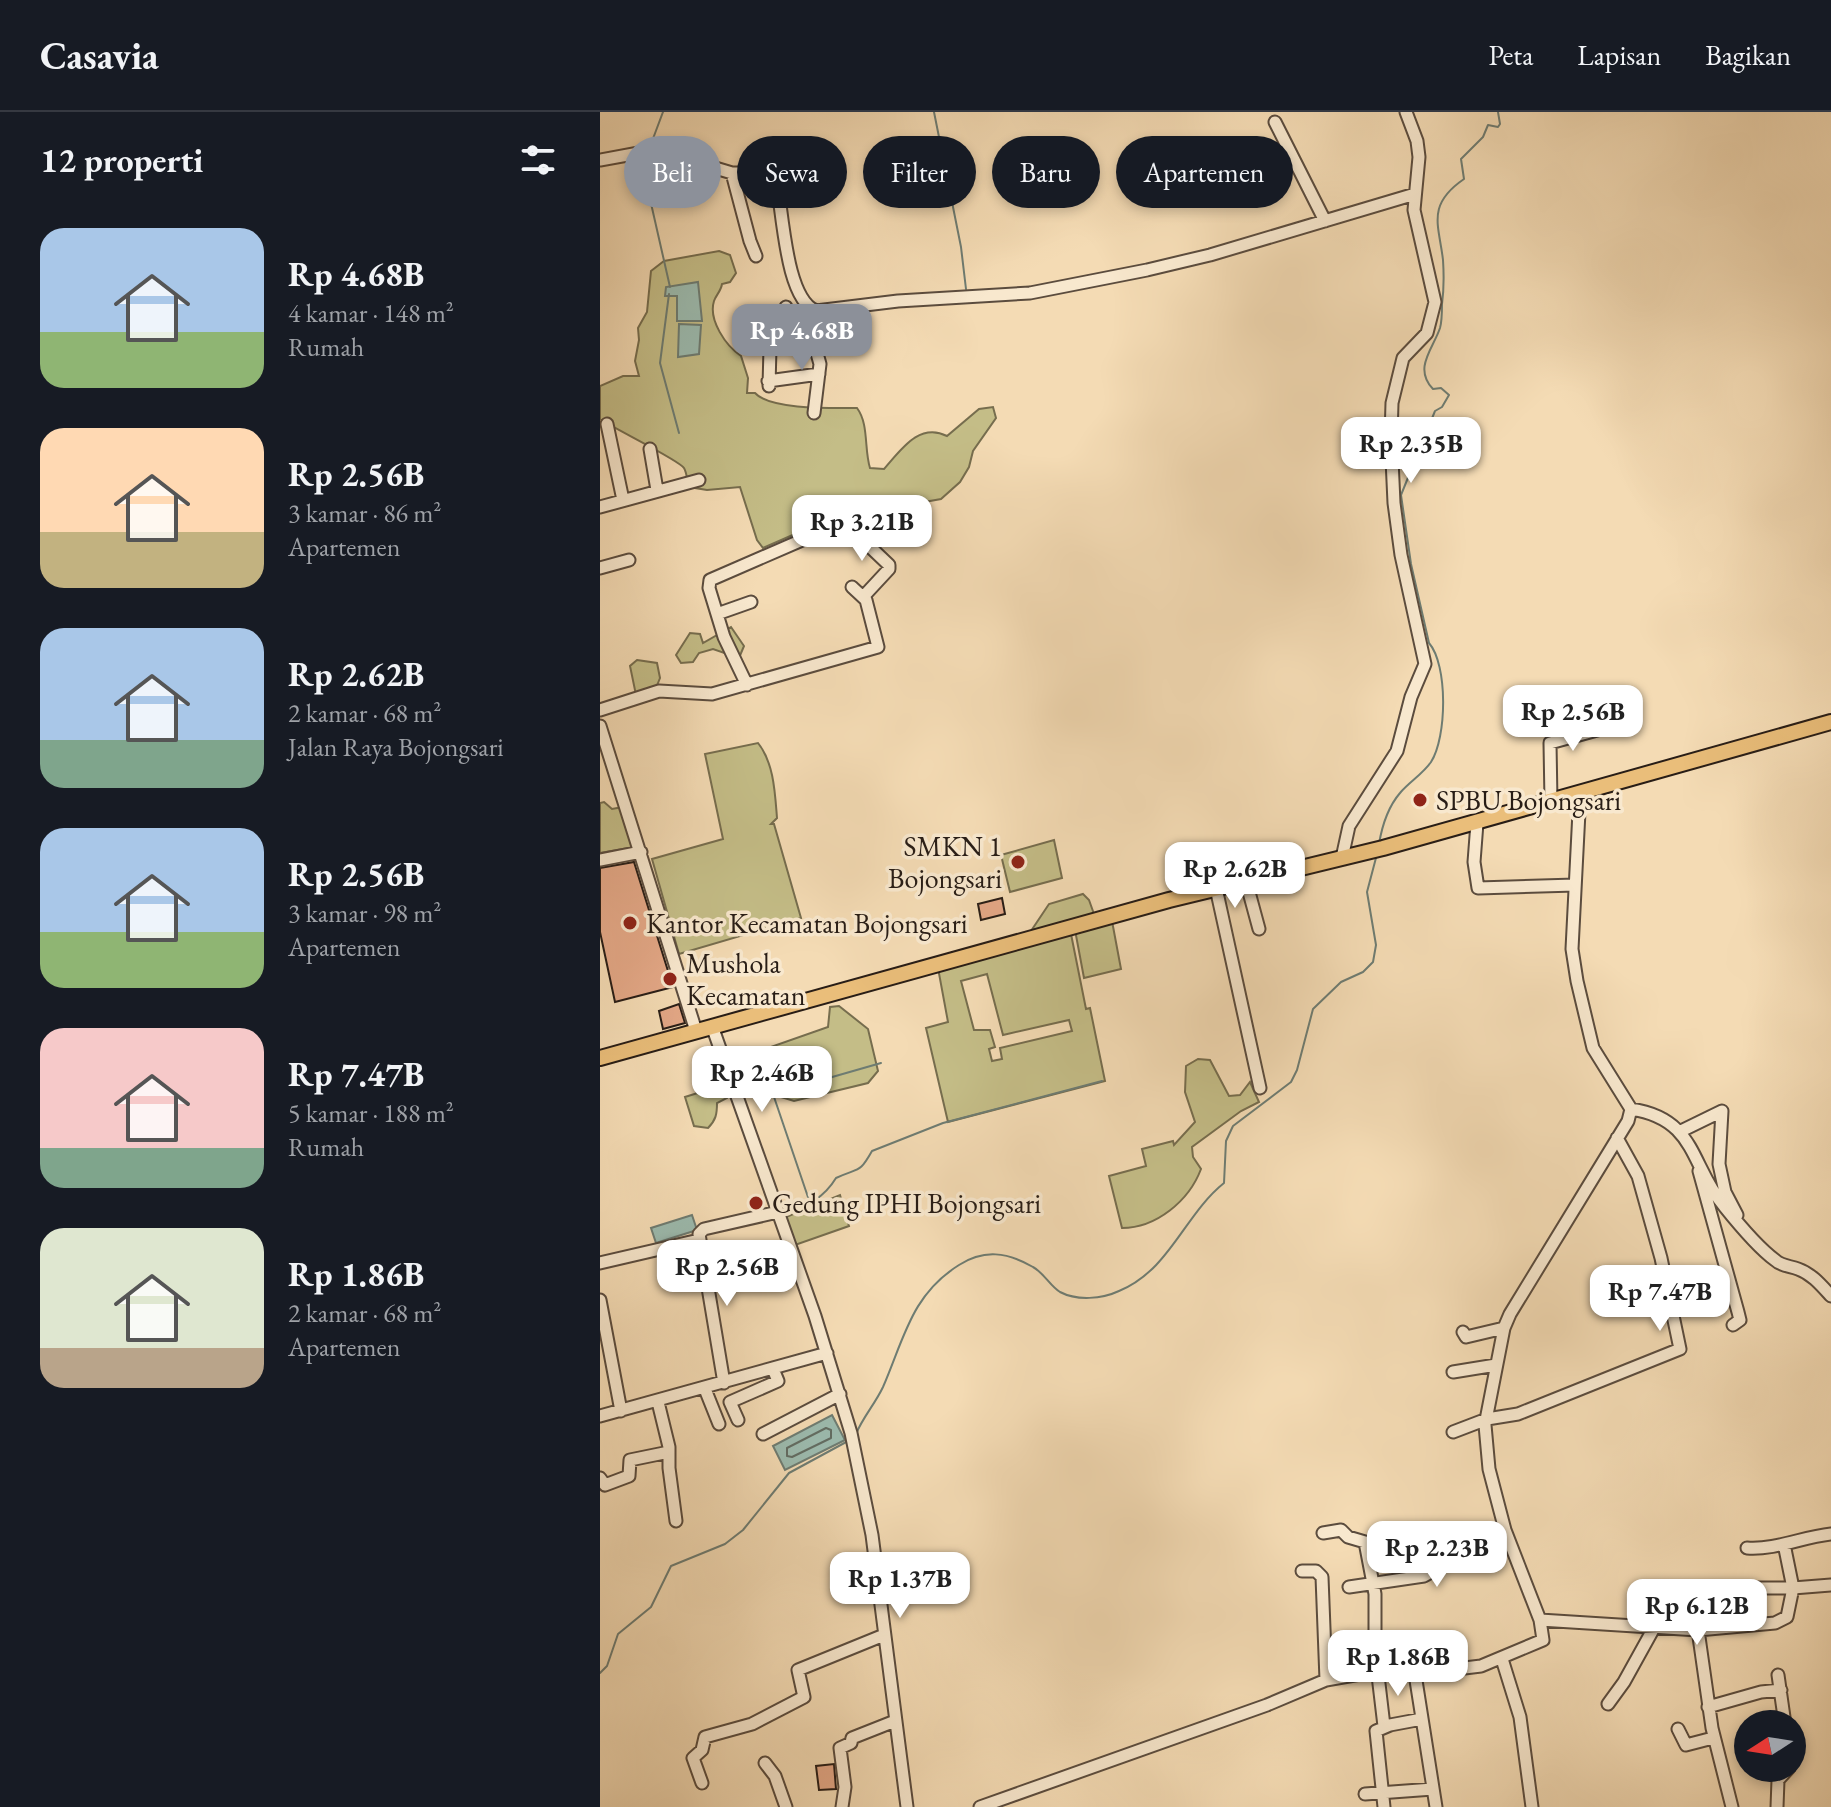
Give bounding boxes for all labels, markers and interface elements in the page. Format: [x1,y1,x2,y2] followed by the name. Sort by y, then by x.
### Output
[40,31,159,80] text: Casavia
[1488,37,1533,73] text: Peta
[1577,37,1661,73] text: Lapisan
[1705,37,1791,73] text: Bagikan
[624,136,721,208] chip: Beli
[737,136,847,208] chip: Sewa
[863,136,976,208] chip: Filter
[992,136,1100,208] chip: Baru
[1116,136,1293,208] chip: Apartemen
[40,138,203,182] text: 12 properti
[516,138,560,182] icon: filters
[288,252,424,296] text: Rp 4.68B
[104,260,200,356] icon: home
[288,296,454,330] text: 4 kamar · 148 m²
[719,304,885,372] pin: Rp 4.68B
[750,313,854,347] text: Rp 4.68B
[288,330,364,364] text: Rumah
[1328,417,1494,485] pin: Rp 2.35B
[1359,426,1463,460] text: Rp 2.35B
[288,452,424,496] text: Rp 2.56B
[104,460,200,556] icon: home
[779,495,945,563] pin: Rp 3.21B
[288,496,441,530] text: 3 kamar · 86 m²
[810,504,914,538] text: Rp 3.21B
[288,530,400,564] text: Apartemen
[288,652,424,696] text: Rp 2.62B
[104,660,200,756] icon: home
[1490,685,1656,753] pin: Rp 2.56B
[1521,694,1625,728] text: Rp 2.56B
[288,696,441,730] text: 2 kamar · 68 m²
[288,730,504,764] text: Jalan Raya Bojongsari
[1436,782,1621,818] place label: SPBU Bojongsari
[1411,791,1429,809] marker: SPBU Bojongsari
[888,828,1002,896] place label: SMKN 1 Bojongsari
[1152,842,1318,910] pin: Rp 2.62B
[1183,851,1287,885] text: Rp 2.62B
[288,852,424,896] text: Rp 2.56B
[1009,853,1027,871] marker: SMKN 1 Bojongsari
[104,860,200,956] icon: home
[288,896,441,930] text: 3 kamar · 98 m²
[646,905,968,941] place label: Kantor Kecamatan Bojongsari
[621,914,639,932] marker: Kantor Kecamatan Bojongsari
[288,930,400,964] text: Apartemen
[686,945,806,1013] place label: Mushola Kecamatan
[661,970,679,988] marker: Mushola Kecamatan
[679,1046,845,1114] pin: Rp 2.46B
[288,1052,424,1096] text: Rp 7.47B
[710,1055,814,1089] text: Rp 2.46B
[104,1060,200,1156] icon: home
[288,1096,454,1130] text: 5 kamar · 188 m²
[288,1130,364,1164] text: Rumah
[772,1185,1041,1221] place label: Gedung IPHI Bojongsari
[747,1194,765,1212] marker: Gedung IPHI Bojongsari
[644,1240,810,1308] pin: Rp 2.56B
[675,1249,779,1283] text: Rp 2.56B
[288,1252,424,1296] text: Rp 1.86B
[104,1260,200,1356] icon: home
[1577,1265,1743,1333] pin: Rp 7.47B
[1608,1274,1712,1308] text: Rp 7.47B
[288,1296,441,1330] text: 2 kamar · 68 m²
[288,1330,400,1364] text: Apartemen
[1354,1521,1520,1589] pin: Rp 2.23B
[1385,1530,1489,1564] text: Rp 2.23B
[817,1552,983,1620] pin: Rp 1.37B
[848,1561,952,1595] text: Rp 1.37B
[1614,1579,1780,1647] pin: Rp 6.12B
[1645,1588,1749,1622] text: Rp 6.12B
[1315,1630,1481,1698] pin: Rp 1.86B
[1346,1639,1450,1673] text: Rp 1.86B
[1734,1710,1806,1782] north arrow
[1734,1710,1806,1782] map controls

